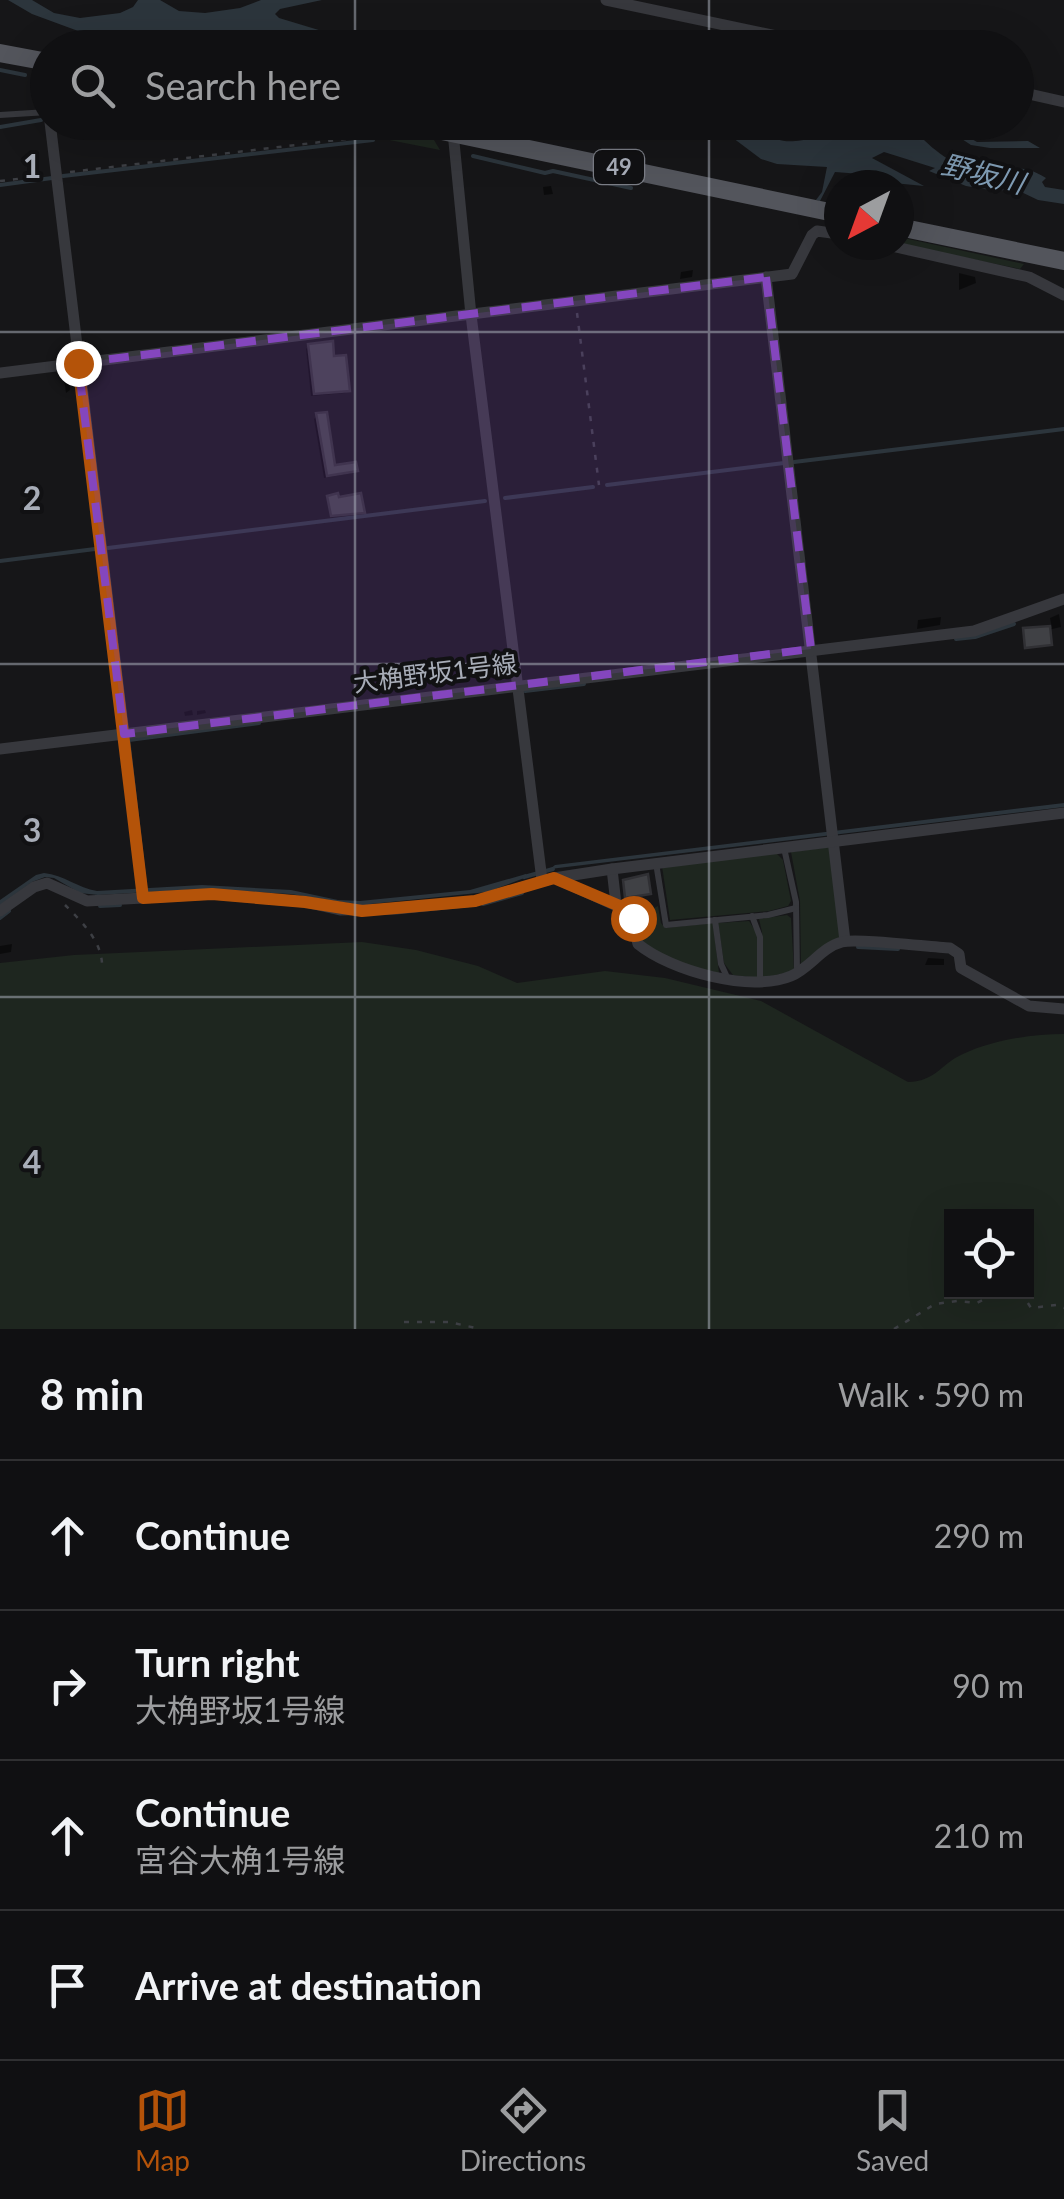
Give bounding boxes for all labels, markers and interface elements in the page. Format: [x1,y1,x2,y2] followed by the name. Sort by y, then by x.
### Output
[30,30,1034,140] search box
[65,58,120,113] icon: search
[145,62,341,108] text: Search here
[23,146,41,185] text: 1
[938,146,1031,200] water label: 野坂川
[594,150,644,184] road number: 49
[824,170,914,260] north arrow
[56,341,102,387] route end
[23,478,41,517] text: 2
[351,647,518,697] street label: 大桷野坂1号線
[23,810,41,849] text: 3
[611,896,657,942] route start
[23,1142,41,1181] text: 4
[944,1209,1034,1299] map controls
[944,1209,1034,1299] button: locate
[40,1369,144,1419] text: 8 min
[838,1375,1024,1414] text: Walk · 590 m
[40,1508,95,1563] icon: ahead
[135,1512,290,1558] text: Continue
[934,1516,1024,1555] text: 290 m
[135,1639,300,1685] text: Turn right
[40,1658,95,1713] icon: right
[952,1666,1024,1705] text: 90 m
[135,1690,346,1729] text: 大桷野坂1号線
[135,1789,290,1835] text: Continue
[40,1808,95,1863] icon: ahead
[934,1816,1024,1855] text: 210 m
[135,1840,346,1879] text: 宮谷大桷1号線
[40,1958,95,2013] icon: arrive
[135,1962,482,2008] text: Arrive at destination
[135,2083,190,2177] tab: Map
[460,2083,586,2177] tab: Directions
[856,2083,929,2177] tab: Saved

